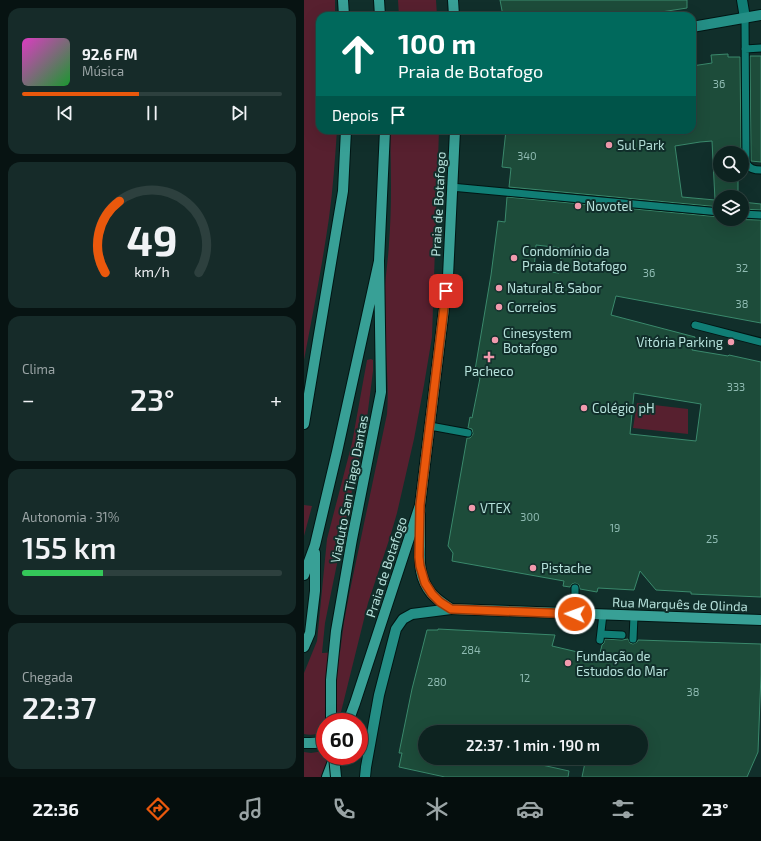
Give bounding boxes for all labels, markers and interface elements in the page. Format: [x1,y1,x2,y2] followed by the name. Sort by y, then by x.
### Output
[398,26,476,60] text: 100 m
[332,28,384,80] icon: ahead
[82,45,137,63] text: 92.6 FM
[398,60,543,82] text: Praia de Botafogo
[82,63,124,79] text: Música
[713,77,725,90] house number: 36
[54,102,76,124] icon: previous
[141,102,163,124] icon: pause
[228,102,250,124] icon: next
[387,104,409,126] icon: arrive
[332,106,379,124] text: Depois
[617,137,665,153] place label: Sul Park
[604,140,614,150] marker: Sul Park
[713,146,749,226] map controls
[713,146,749,182] button: search
[517,149,537,162] house number: 340
[427,151,449,257] street label: Praia de Botafogo
[713,190,749,226] button: layers
[586,198,633,214] place label: Novotel
[573,201,583,211] marker: Novotel
[126,213,178,263] text: 49
[522,243,627,274] place label: Condomínio da Praia de Botafogo
[509,253,519,263] marker: Condomínio da Praia de Botafogo
[736,261,748,274] house number: 32
[134,262,170,279] text: km/h
[643,266,655,279] house number: 36
[429,274,463,308] pin
[435,280,457,302] icon: arrive
[507,280,602,296] place label: Natural & Sabor
[494,283,504,293] marker: Natural & Sabor
[736,297,748,310] house number: 38
[507,299,556,315] place label: Correios
[494,302,504,312] marker: Correios
[503,325,572,356] place label: Cinesystem Botafogo
[636,334,723,350] place label: Vitória Parking
[490,335,500,345] marker: Cinesystem Botafogo
[726,337,736,347] marker: Vitória Parking
[484,352,494,362] marker: Pacheco
[22,361,55,377] text: Clima
[464,363,514,379] place label: Pacheco
[727,380,745,393] house number: 333
[130,381,175,417] text: 23°
[22,386,35,412] text: −
[270,386,282,412] text: +
[592,400,655,416] place label: Colégio pH
[579,403,589,413] marker: Colégio pH
[327,414,371,564] street label: Viaduto San Tiago Dantas
[480,500,511,516] place label: VTEX
[467,503,477,513] marker: VTEX
[22,509,119,525] text: Autonomia · 31%
[520,510,540,523] house number: 300
[362,515,410,619] street label: Praia de Botafogo
[610,521,620,534] house number: 19
[22,529,116,565] text: 155 km
[706,532,718,545] house number: 25
[541,560,591,576] place label: Pistache
[528,563,538,573] marker: Pistache
[554,593,596,635] position arrow
[612,594,748,614] street label: Rua Marquês de Olinda
[461,643,481,656] house number: 284
[576,648,668,679] place label: Fundação de Estudos do Mar
[563,658,573,668] marker: Fundação de Estudos do Mar
[22,669,73,685] text: Chegada
[520,671,530,684] house number: 12
[427,675,447,688] house number: 280
[687,685,699,698] house number: 38
[22,689,96,725] text: 22:37
[316,713,368,765] speed limit sign: 60
[466,736,600,754] text: 22:37 · 1 min · 190 m
[144,795,172,823] icon: directions
[237,795,265,823] icon: music
[330,795,358,823] icon: phone
[423,795,451,823] icon: climate
[516,795,544,823] icon: car
[609,795,637,823] icon: filters
[32,798,79,820] text: 22:36
[702,798,729,820] text: 23°

